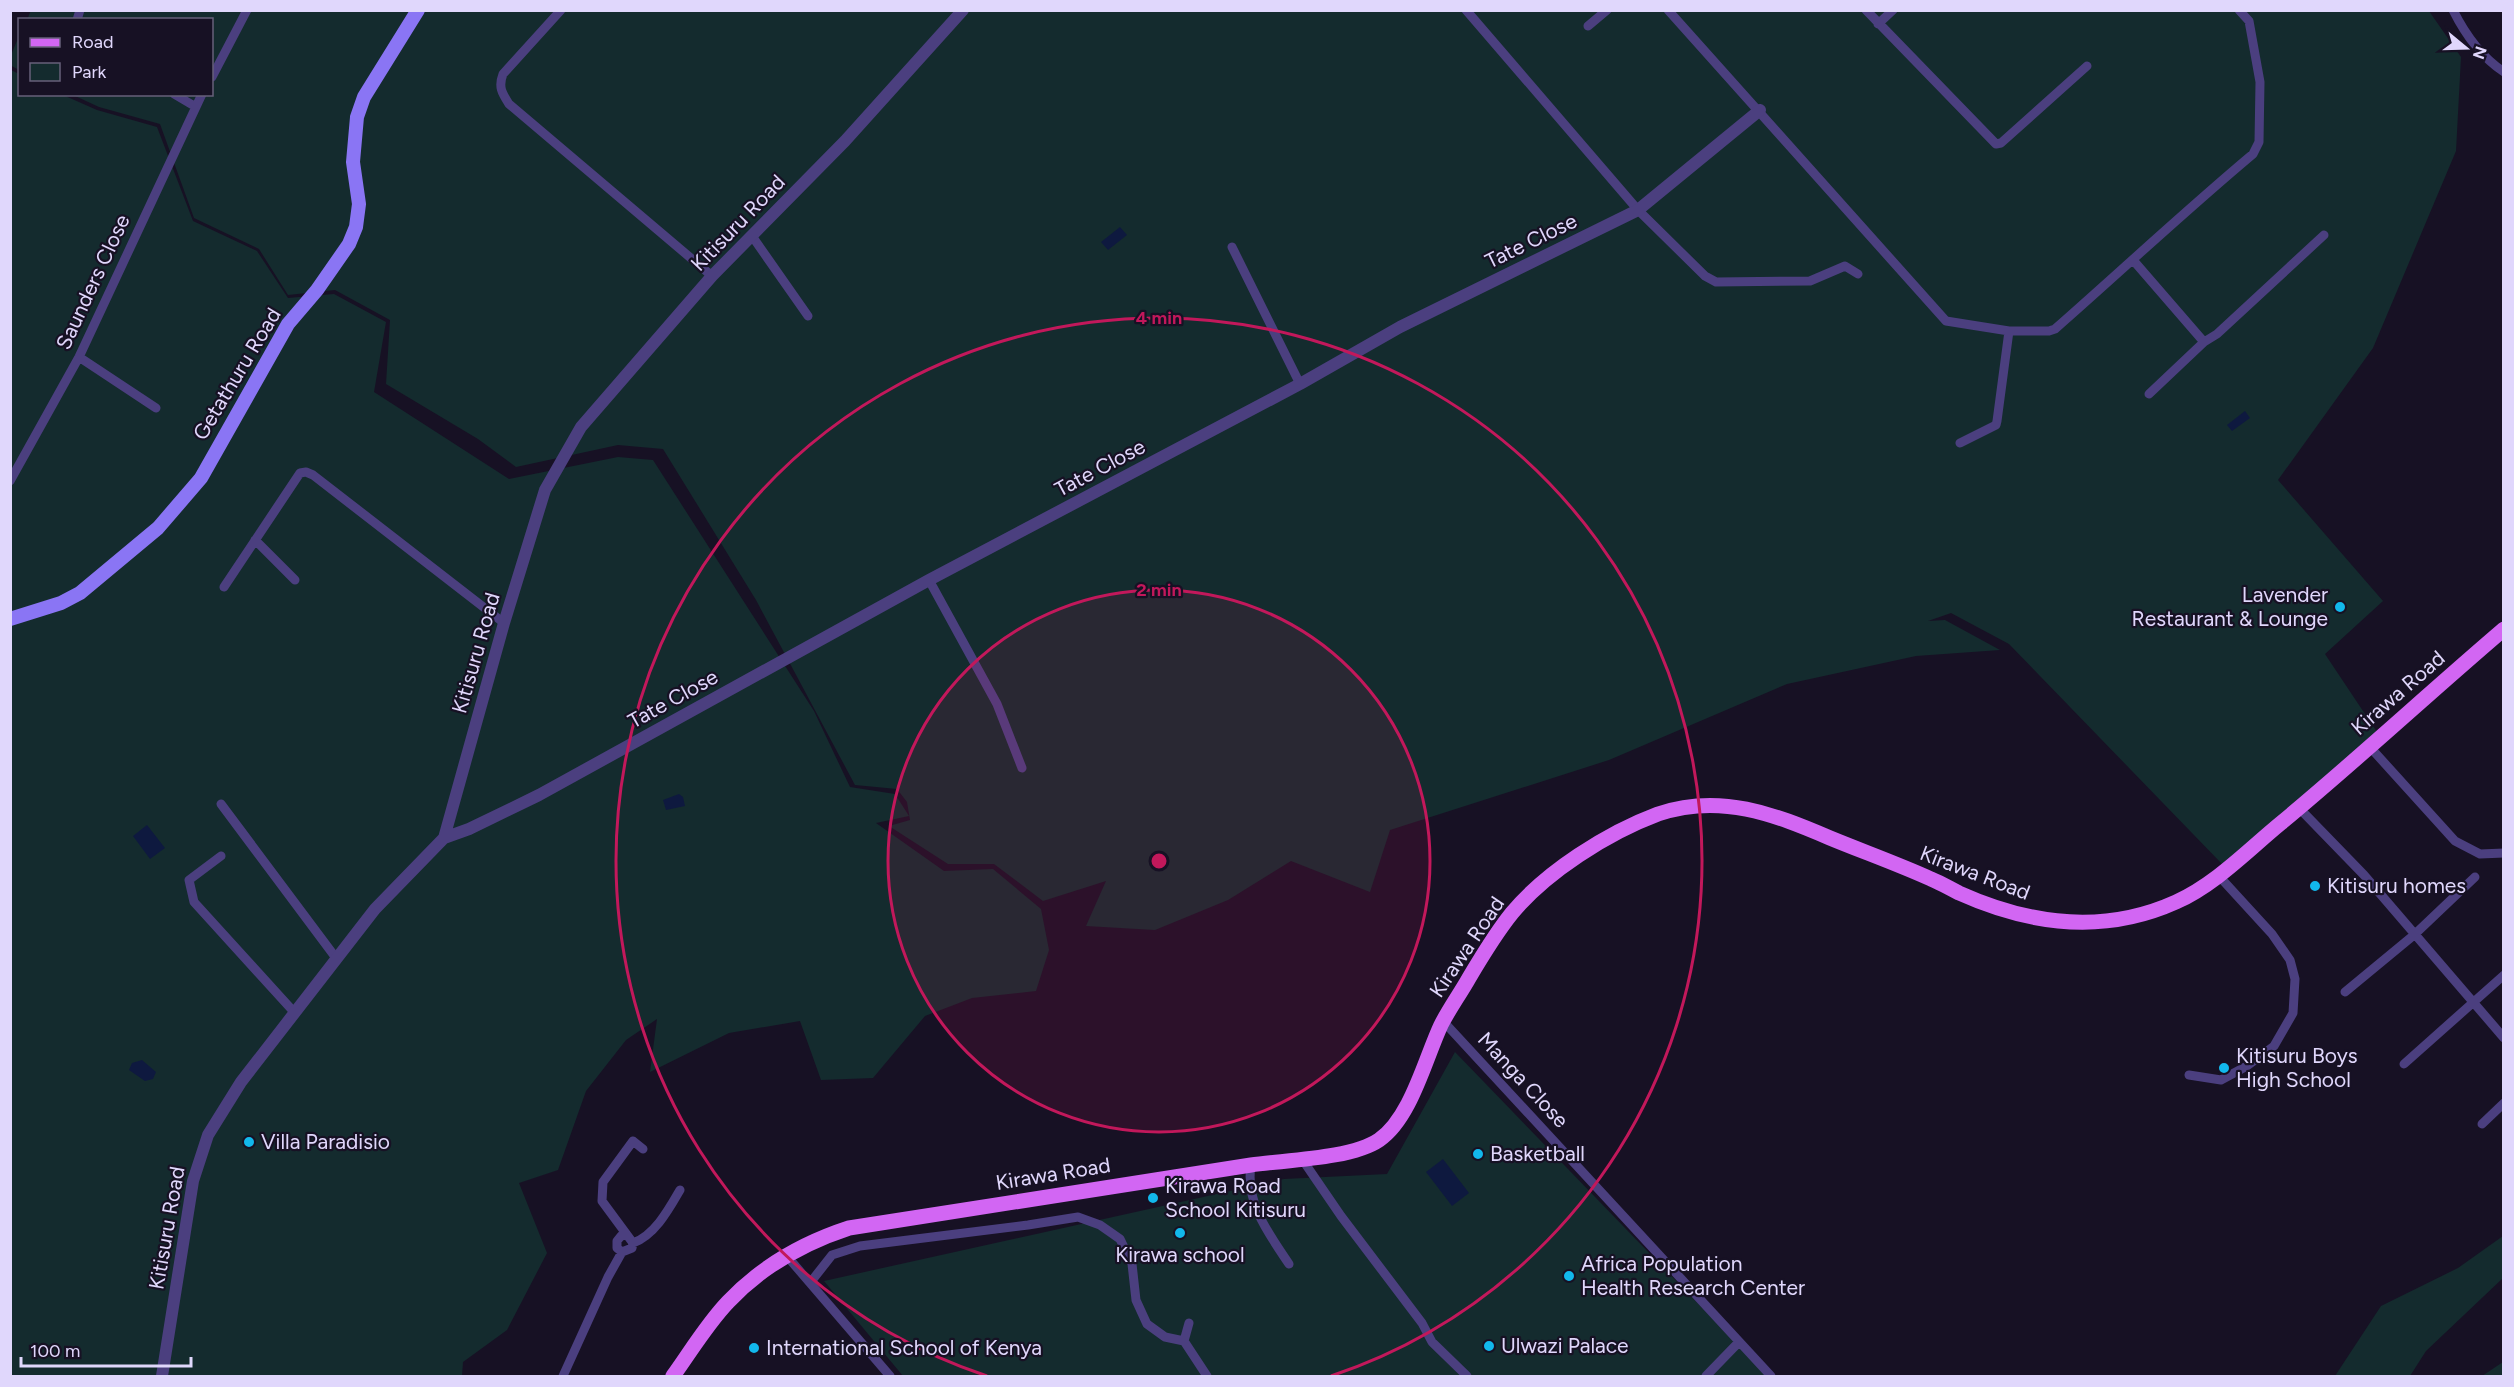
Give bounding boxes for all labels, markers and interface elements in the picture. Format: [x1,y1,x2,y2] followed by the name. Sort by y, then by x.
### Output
[18,18,213,96] legend
[2436,18,2496,78] north arrow
[72,31,113,53] text: Road
[2469,44,2491,62] text: N
[72,61,107,83] text: Park
[685,169,790,276] street label: Kitisuru Road
[1481,208,1581,273] street label: Tate Close
[50,210,135,353] street label: Saunders Close
[187,303,286,444] street label: Getathuru Road
[1136,307,1182,329] text: 4 min
[1050,433,1149,502] street label: Tate Close
[1136,579,1182,601] text: 2 min
[2132,582,2328,631] place label: Lavender Restaurant & Lounge
[446,590,505,716] street label: Kitisuru Road
[2333,600,2347,614] marker: Lavender Restaurant & Lounge
[2346,645,2450,740] street label: Kirawa Road
[624,664,722,733] street label: Tate Close
[1917,840,2034,905] street label: Kirawa Road
[1149,851,1169,871] centre of rings
[2327,873,2466,898] place label: Kitisuru homes
[2308,879,2322,893] marker: Kitisuru homes
[1424,892,1509,1002] street label: Kirawa Road
[1473,1027,1574,1133] street label: Manga Close
[2236,1043,2358,1092] place label: Kitisuru Boys High School
[2217,1061,2231,1075] marker: Kitisuru Boys High School
[261,1129,390,1154] place label: Villa Paradisio
[242,1135,256,1149] marker: Villa Paradisio
[1490,1141,1585,1166] place label: Basketball
[1471,1147,1485,1161] marker: Basketball
[994,1152,1112,1195] street label: Kirawa Road
[143,1165,190,1291] street label: Kitisuru Road
[1165,1173,1306,1222] place label: Kirawa Road School Kitisuru
[1146,1191,1160,1205] marker: Kirawa Road School Kitisuru
[1173,1226,1187,1240] marker: Kirawa school
[1115,1242,1245,1267] place label: Kirawa school
[1581,1251,1805,1300] place label: Africa Population Health Research Center
[1562,1269,1576,1283] marker: Africa Population Health Research Center
[21,1330,190,1368] scale bar
[1501,1333,1629,1358] place label: Ulwazi Palace
[766,1335,1042,1360] place label: International School of Kenya
[1482,1339,1496,1353] marker: Ulwazi Palace
[30,1340,80,1362] text: 100 m
[747,1341,761,1355] marker: International School of Kenya

